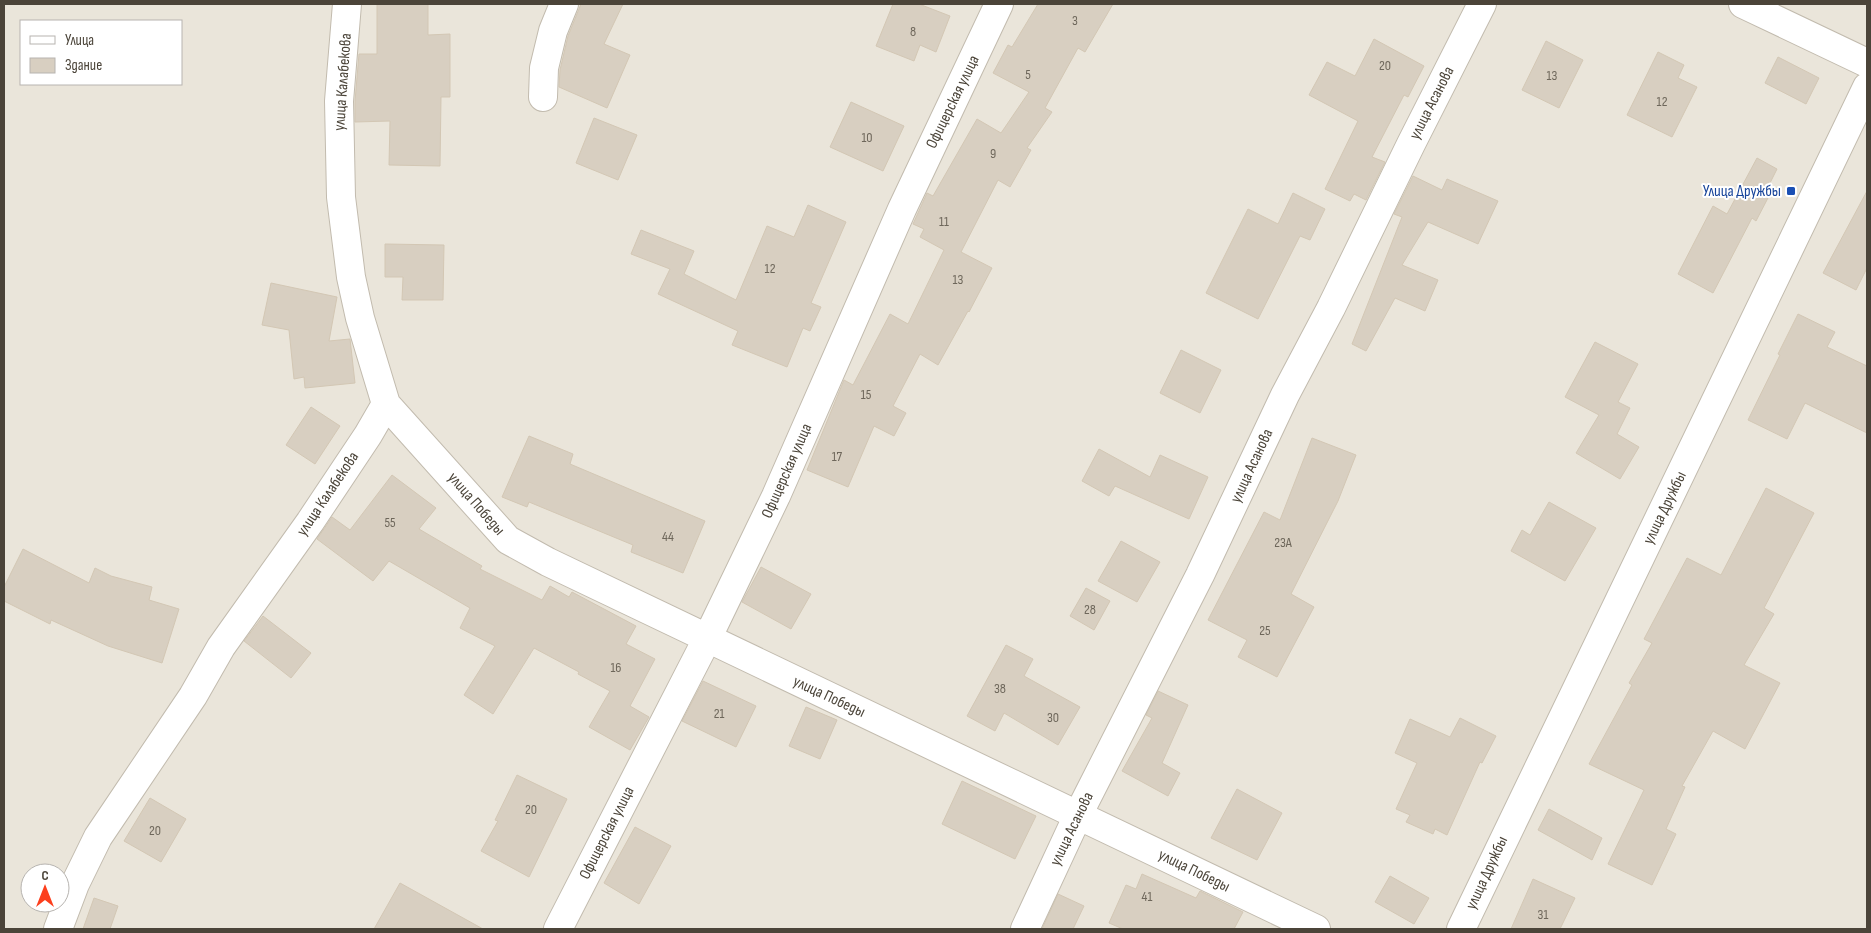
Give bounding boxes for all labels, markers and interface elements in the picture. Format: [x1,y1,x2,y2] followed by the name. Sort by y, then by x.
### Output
[1072,12,1078,29] house number: 3
[20,20,182,85] legend
[910,23,916,40] house number: 8
[65,31,94,50] text: Улица
[330,33,356,131] street label: улица Калабекова
[922,52,984,152] street label: Офицерская улица
[65,56,102,75] text: Здание
[1379,57,1391,74] house number: 20
[1406,63,1458,143] street label: улица Асанова
[1025,66,1031,83] house number: 5
[1547,67,1558,84] house number: 13
[1657,93,1668,110] house number: 12
[861,129,873,146] house number: 10
[990,145,996,162] house number: 9
[1703,182,1781,201] place label: Улица Дружбы
[1785,185,1797,197] marker: Улица Дружбы
[939,213,949,230] house number: 11
[765,260,776,277] house number: 12
[953,271,964,288] house number: 13
[861,386,872,403] house number: 15
[758,421,816,521] street label: Офицерская улица
[1227,426,1277,506] street label: улица Асанова
[293,448,363,540] street label: улица Калабекова
[832,448,843,465] house number: 17
[443,469,509,539] street label: улица Победы
[1639,469,1691,547] street label: улица Дружбы
[384,514,396,531] house number: 55
[662,528,674,545] house number: 44
[1274,534,1293,551] house number: 23А
[1084,601,1096,618] house number: 28
[1259,622,1271,639] house number: 25
[610,659,622,676] house number: 16
[790,672,868,722] street label: улица Победы
[994,680,1006,697] house number: 38
[714,705,724,722] house number: 21
[1047,709,1059,726] house number: 30
[575,783,639,883] street label: Офицерская улица
[1046,789,1098,869] street label: улица Асанова
[525,801,537,818] house number: 20
[149,822,161,839] house number: 20
[1462,833,1512,913] street label: улица Дружбы
[1155,846,1233,896] street label: улица Победы
[20,863,70,913] north arrow
[41,867,49,884] text: С
[1142,888,1152,905] house number: 41
[1538,906,1548,923] house number: 31

